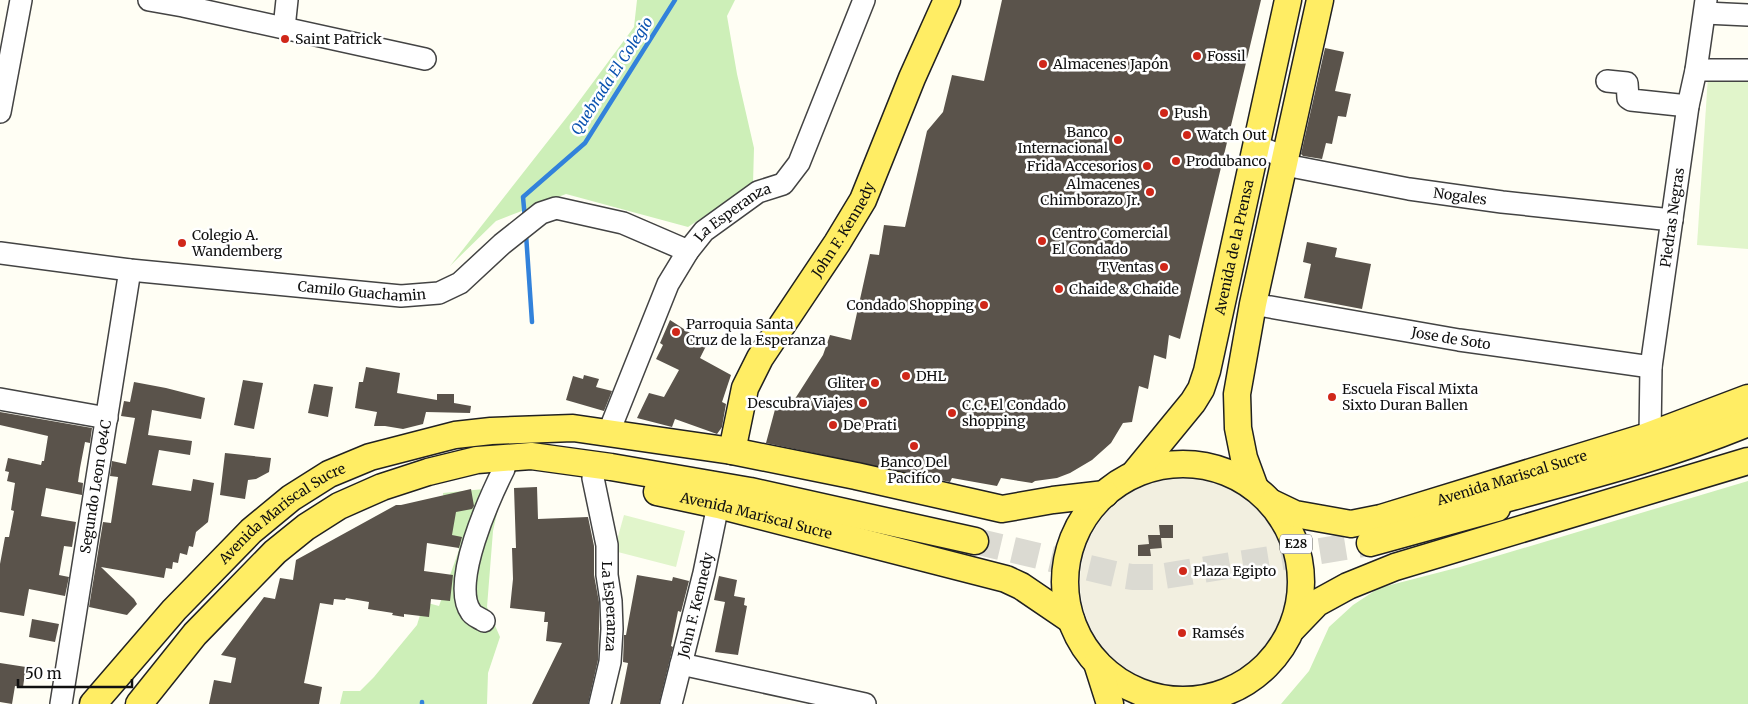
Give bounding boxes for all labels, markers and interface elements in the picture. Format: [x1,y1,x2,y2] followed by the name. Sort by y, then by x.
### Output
[566,13,657,138] water label: Quebrada El Colegio
[295,30,382,48] place label: Saint Patrick
[279,33,291,45] marker: Saint Patrick
[1207,47,1246,65] place label: Fossil
[1191,50,1203,62] marker: Fossil
[1052,55,1169,73] place label: Almacenes Japón
[1037,58,1049,70] marker: Almacenes Japón
[1174,104,1208,122] place label: Push
[1158,107,1170,119] marker: Push
[1017,123,1109,157] place label: Banco Internacional
[1196,126,1267,144] place label: Watch Out
[1181,129,1193,141] marker: Watch Out
[1112,134,1124,146] marker: Banco Internacional
[1186,152,1267,170] place label: Produbanco
[1170,155,1182,167] marker: Produbanco
[1027,157,1137,175] place label: Frida Accesorios
[1141,160,1153,172] marker: Frida Accesorios
[1656,166,1688,269] street label: Piedras Negras
[1040,175,1140,209] place label: Almacenes Chimborazo Jr.
[1210,177,1258,318] street label: Avenida de la Prensa
[690,179,773,245] street label: La Esperanza
[807,179,879,282] street label: John F. Kennedy
[1432,184,1488,209] street label: Nogales
[1144,186,1156,198] marker: Almacenes Chimborazo Jr.
[1052,224,1169,258] place label: Centro Comercial El Condado
[191,226,283,260] place label: Colegio A. Wandemberg
[1036,235,1048,247] marker: Centro Comercial El Condado
[176,237,188,249] marker: Colegio A. Wandemberg
[1099,258,1154,276] place label: TVentas
[1158,261,1170,273] marker: TVentas
[297,277,427,305] street label: Camilo Guachamin
[1069,280,1179,298] place label: Chaide & Chaide
[1053,283,1065,295] marker: Chaide & Chaide
[847,296,975,314] place label: Condado Shopping
[978,299,990,311] marker: Condado Shopping
[686,315,826,349] place label: Parroquia Santa Cruz de la Esperanza
[1409,323,1492,353] street label: Jose de Soto
[670,326,682,338] marker: Parroquia Santa Cruz de la Esperanza
[916,367,947,385] place label: DHL
[900,370,912,382] marker: DHL
[827,374,865,392] place label: Gliter
[869,377,881,389] marker: Gliter
[1342,380,1479,414] place label: Escuela Fiscal Mixta Sixto Duran Ballen
[1326,391,1338,403] marker: Escuela Fiscal Mixta Sixto Duran Ballen
[747,394,853,412] place label: Descubra Viajes
[962,396,1066,430] place label: C.C. El Condado shopping
[857,397,869,409] marker: Descubra Viajes
[946,407,958,419] marker: C.C. El Condado shopping
[843,416,898,434] place label: De Prati
[76,419,115,555] street label: Segundo Leon Oe4C
[827,419,839,431] marker: De Prati
[908,440,920,452] marker: Banco Del Pacifíco
[1434,446,1589,510] street label: Avenida Mariscal Sucre
[880,453,948,487] place label: Banco Del Pacifíco
[214,459,348,568] street label: Avenida Mariscal Sucre
[678,488,834,543] street label: Avenida Mariscal Sucre
[1280,534,1312,554] road number: E28
[674,550,717,661] street label: John F. Kennedy
[598,561,621,652] street label: La Esperanza
[1193,562,1276,580] place label: Plaza Egipto
[1177,565,1189,577] marker: Plaza Egipto
[1192,624,1245,642] place label: Ramsés
[1176,627,1188,639] marker: Ramsés
[18,656,131,688] scale bar
[25,664,62,683] text: 50 m

